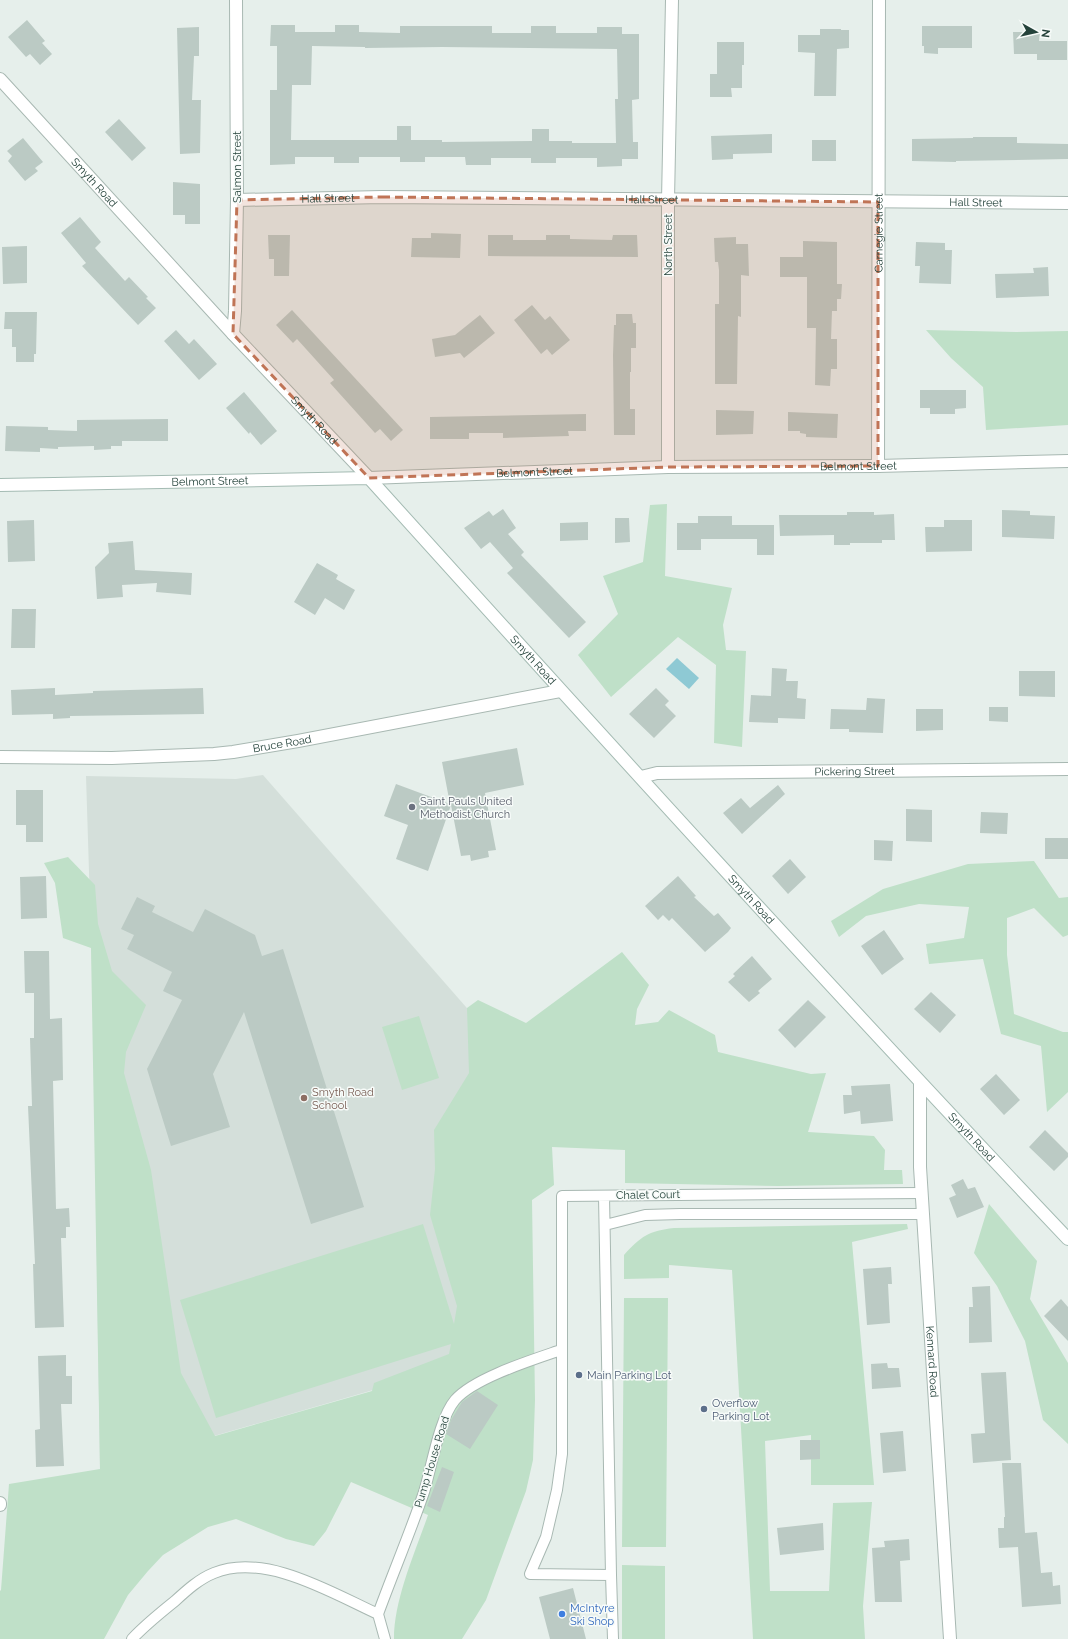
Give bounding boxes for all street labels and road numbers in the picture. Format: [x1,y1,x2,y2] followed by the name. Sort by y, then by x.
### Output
[231,131,244,203] street label: Salmon Street
[69,155,120,210] street label: Smyth Road
[301,191,355,205] street label: Hall Street
[625,193,679,206] street label: Hall Street
[872,193,885,273] street label: Carnegie Street
[949,195,1003,209] street label: Hall Street
[662,214,675,276] street label: North Street
[288,393,341,447] street label: Smyth Road
[820,459,897,473] street label: Belmont Street
[496,464,573,480] street label: Belmont Street
[171,474,249,488] street label: Belmont Street
[508,632,559,687] street label: Smyth Road
[252,732,313,755] street label: Bruce Road
[814,764,895,778] street label: Pickering Street
[726,872,777,927] street label: Smyth Road
[946,1110,998,1164] street label: Smyth Road
[616,1188,680,1202] street label: Chalet Court
[924,1325,941,1398] street label: Kennard Road
[412,1414,452,1509] street label: Pump House Road

